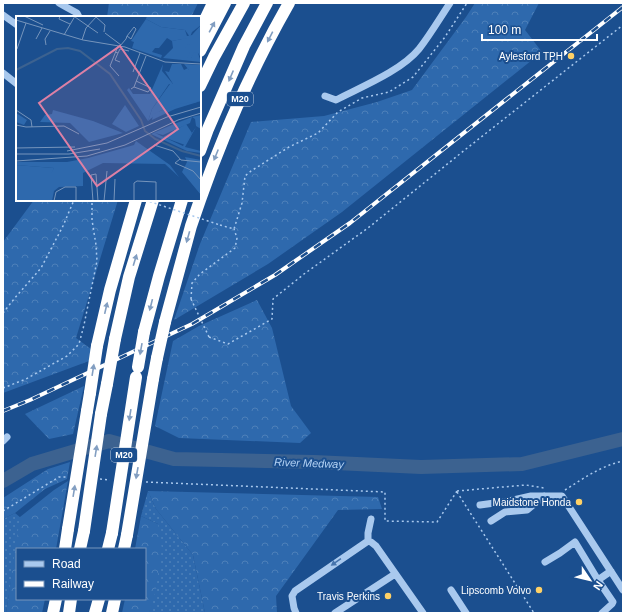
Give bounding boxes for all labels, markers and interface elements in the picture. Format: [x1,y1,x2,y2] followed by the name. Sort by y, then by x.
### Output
[16,16,201,201] inset map
[482,16,597,42] scale bar
[209,21,216,33] one-way arrow
[488,23,521,37] text: 100 m
[266,31,273,43] one-way arrow
[499,51,563,62] place label: Aylesford TPH
[566,51,576,61] marker: Aylesford TPH
[228,70,234,82] one-way arrow
[227,92,253,106] road number: M20
[213,150,219,162] one-way arrow
[185,231,191,243] one-way arrow
[132,254,138,266] one-way arrow
[148,299,154,311] one-way arrow
[103,302,109,314] one-way arrow
[138,343,144,356] one-way arrow
[91,364,97,376] one-way arrow
[127,409,133,421] one-way arrow
[93,445,99,457] one-way arrow
[111,448,137,462] road number: M20
[274,456,346,470] water label: River Medway
[134,467,140,479] one-way arrow
[71,484,77,497] one-way arrow
[493,497,571,508] place label: Maidstone Honda
[574,497,584,507] marker: Maidstone Honda
[16,548,146,600] legend
[52,557,81,571] text: Road
[330,558,341,566] one-way arrow
[570,560,610,600] north arrow
[52,577,94,591] text: Railway
[591,579,605,592] text: N
[461,585,531,596] place label: Lipscomb Volvo
[534,585,544,595] marker: Lipscomb Volvo
[317,591,380,602] place label: Travis Perkins
[383,591,393,601] marker: Travis Perkins

